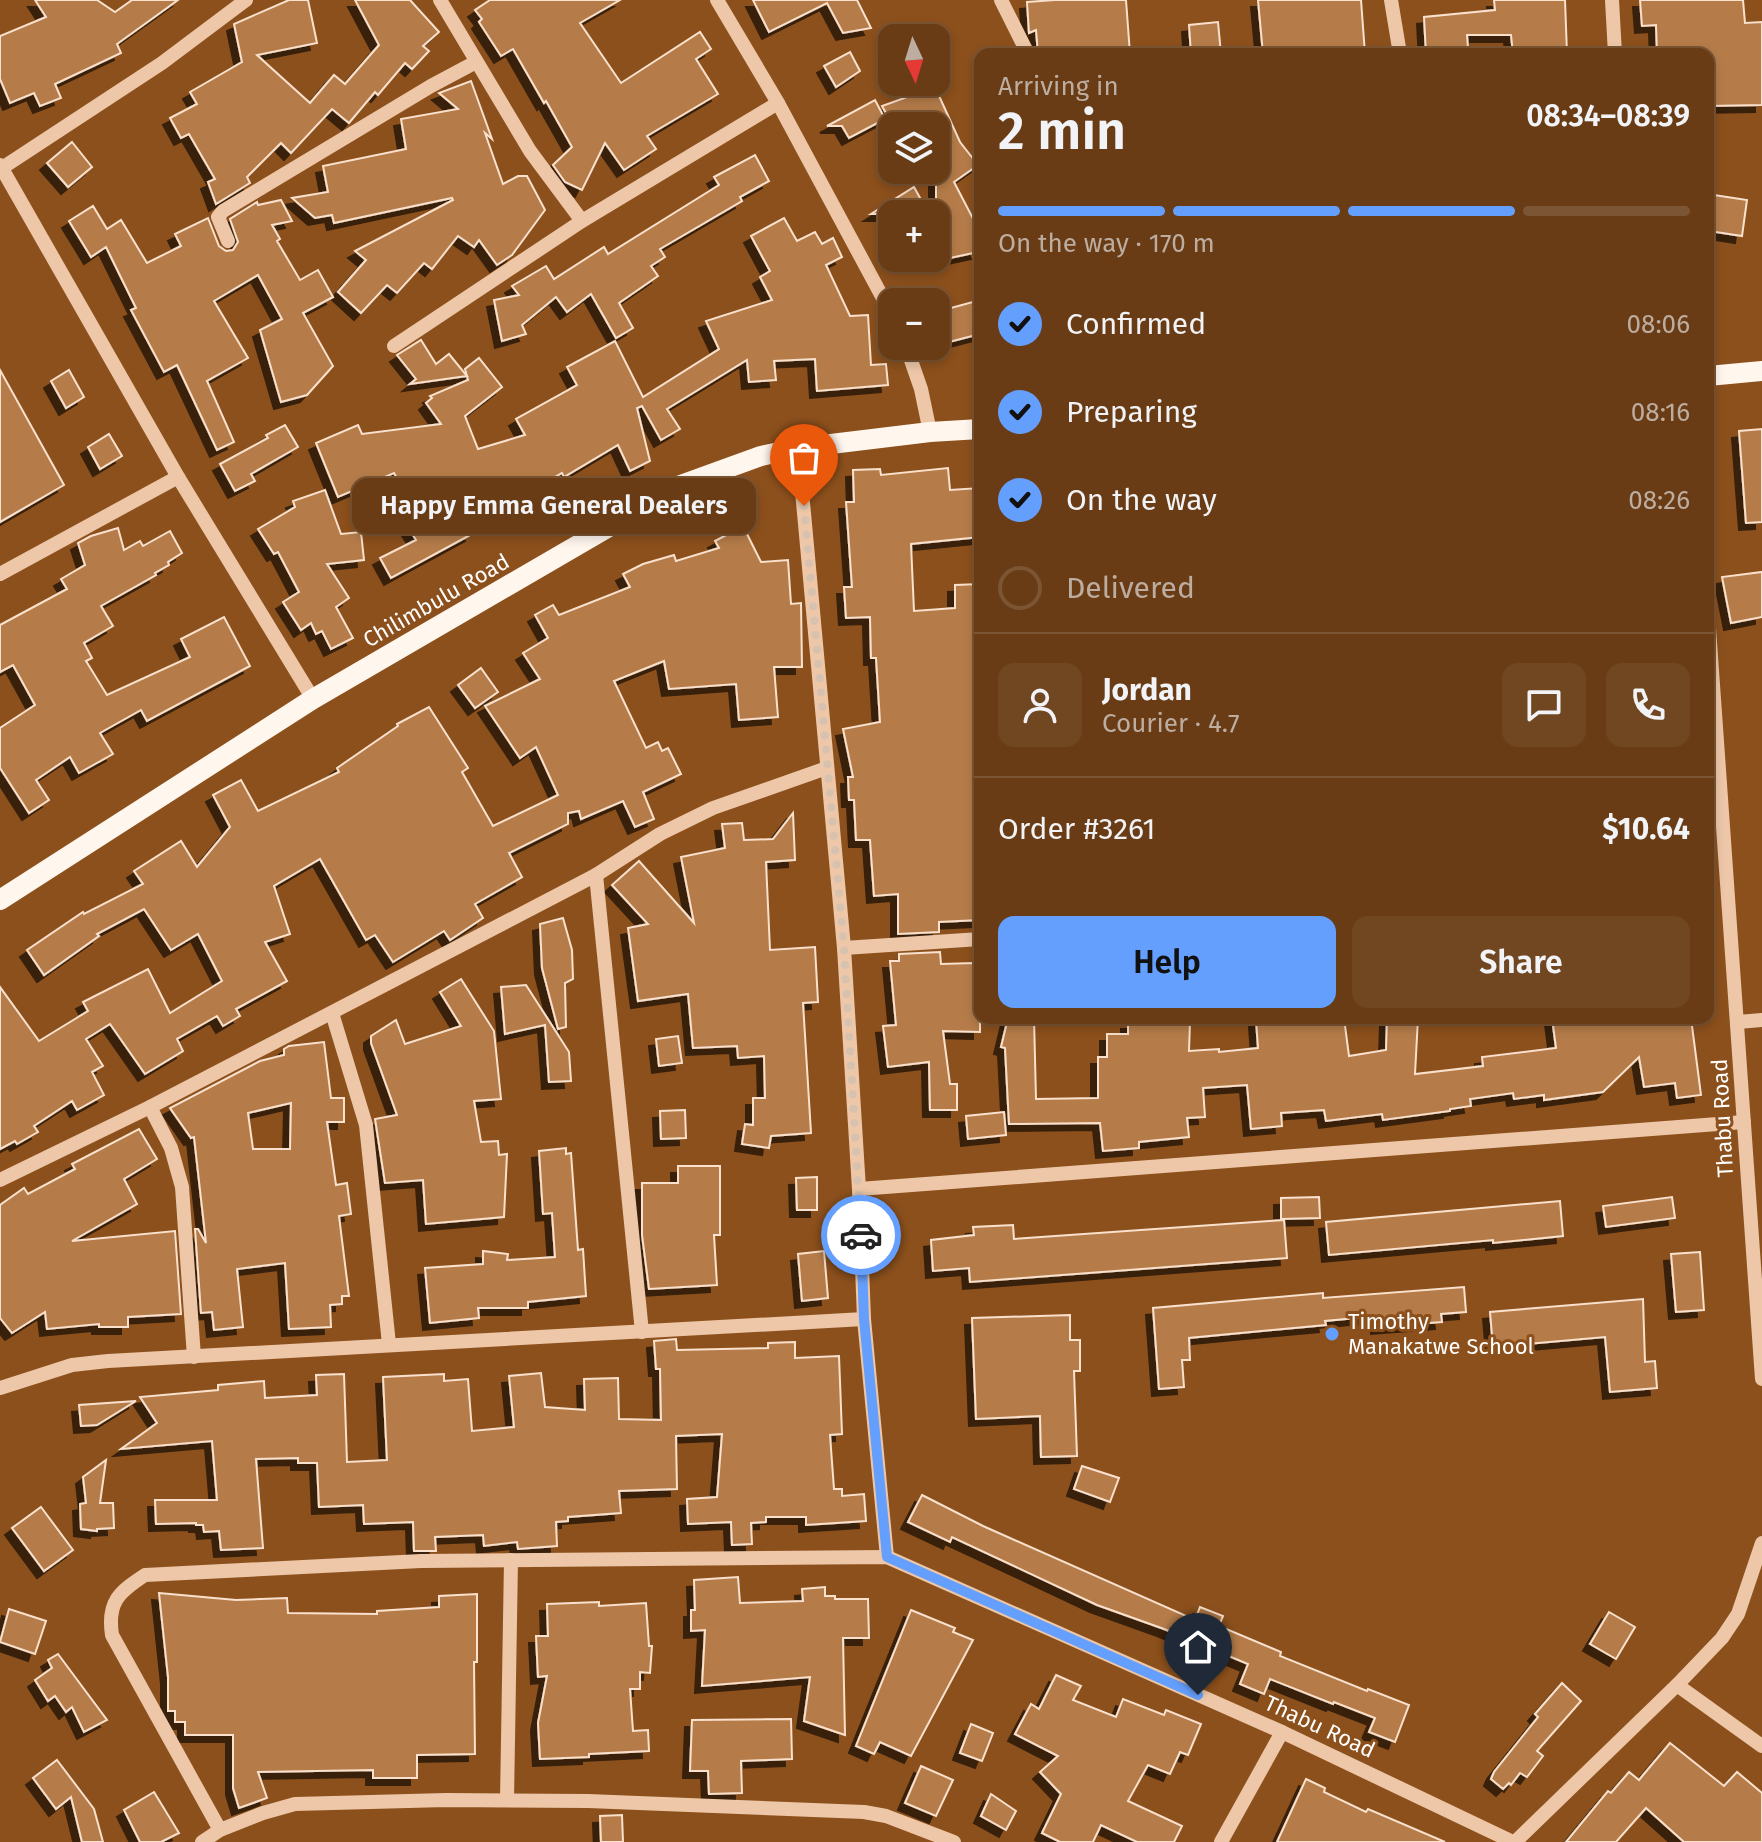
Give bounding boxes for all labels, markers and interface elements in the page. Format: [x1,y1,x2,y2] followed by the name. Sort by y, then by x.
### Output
[878,24,950,96] north arrow
[878,24,950,360] map controls
[998,71,1119,102] text: Arriving in
[1526,98,1690,134] text: 08:34–08:39
[998,100,1126,163] text: 2 min
[878,112,950,184] button: layers
[878,200,950,272] button: +
[998,228,1215,259] text: On the way · 170 m
[878,288,950,360] button: −
[998,302,1042,346] icon: check
[1066,306,1206,342] text: Confirmed
[1627,309,1690,340] text: 08:06
[998,390,1042,434] icon: check
[1066,394,1197,430] text: Preparing
[1631,397,1690,428] text: 08:16
[770,424,838,506] pin
[782,436,826,480] icon: bag
[352,478,756,534] callout: Happy Emma General Dealers
[998,478,1042,522] icon: check
[1066,482,1217,518] text: On the way
[1628,485,1690,516] text: 08:26
[380,490,728,521] text: Happy Emma General Dealers
[358,548,514,653] street label: Chilimbulu Road
[1066,570,1195,606] text: Delivered
[998,663,1082,747] button: person
[1502,663,1586,747] button: chat
[1606,663,1690,747] button: phone
[1102,672,1192,708] text: Jordan
[1102,708,1240,739] text: Courier · 4.7
[998,811,1156,847] text: Order #3261
[1602,811,1690,847] text: $10.64
[998,916,1336,1008] button: Help
[1352,916,1690,1008] button: Share
[1706,1058,1739,1178] street label: Thabu Road
[821,1195,901,1275] courier
[839,1213,883,1257] icon: car
[1348,1308,1534,1360] place label: Timothy Manakatwe School
[1323,1325,1341,1343] marker: Timothy Manakatwe School
[1164,1613,1232,1695] pin
[1176,1625,1220,1669] icon: home
[1260,1689,1379,1764] street label: Thabu Road

